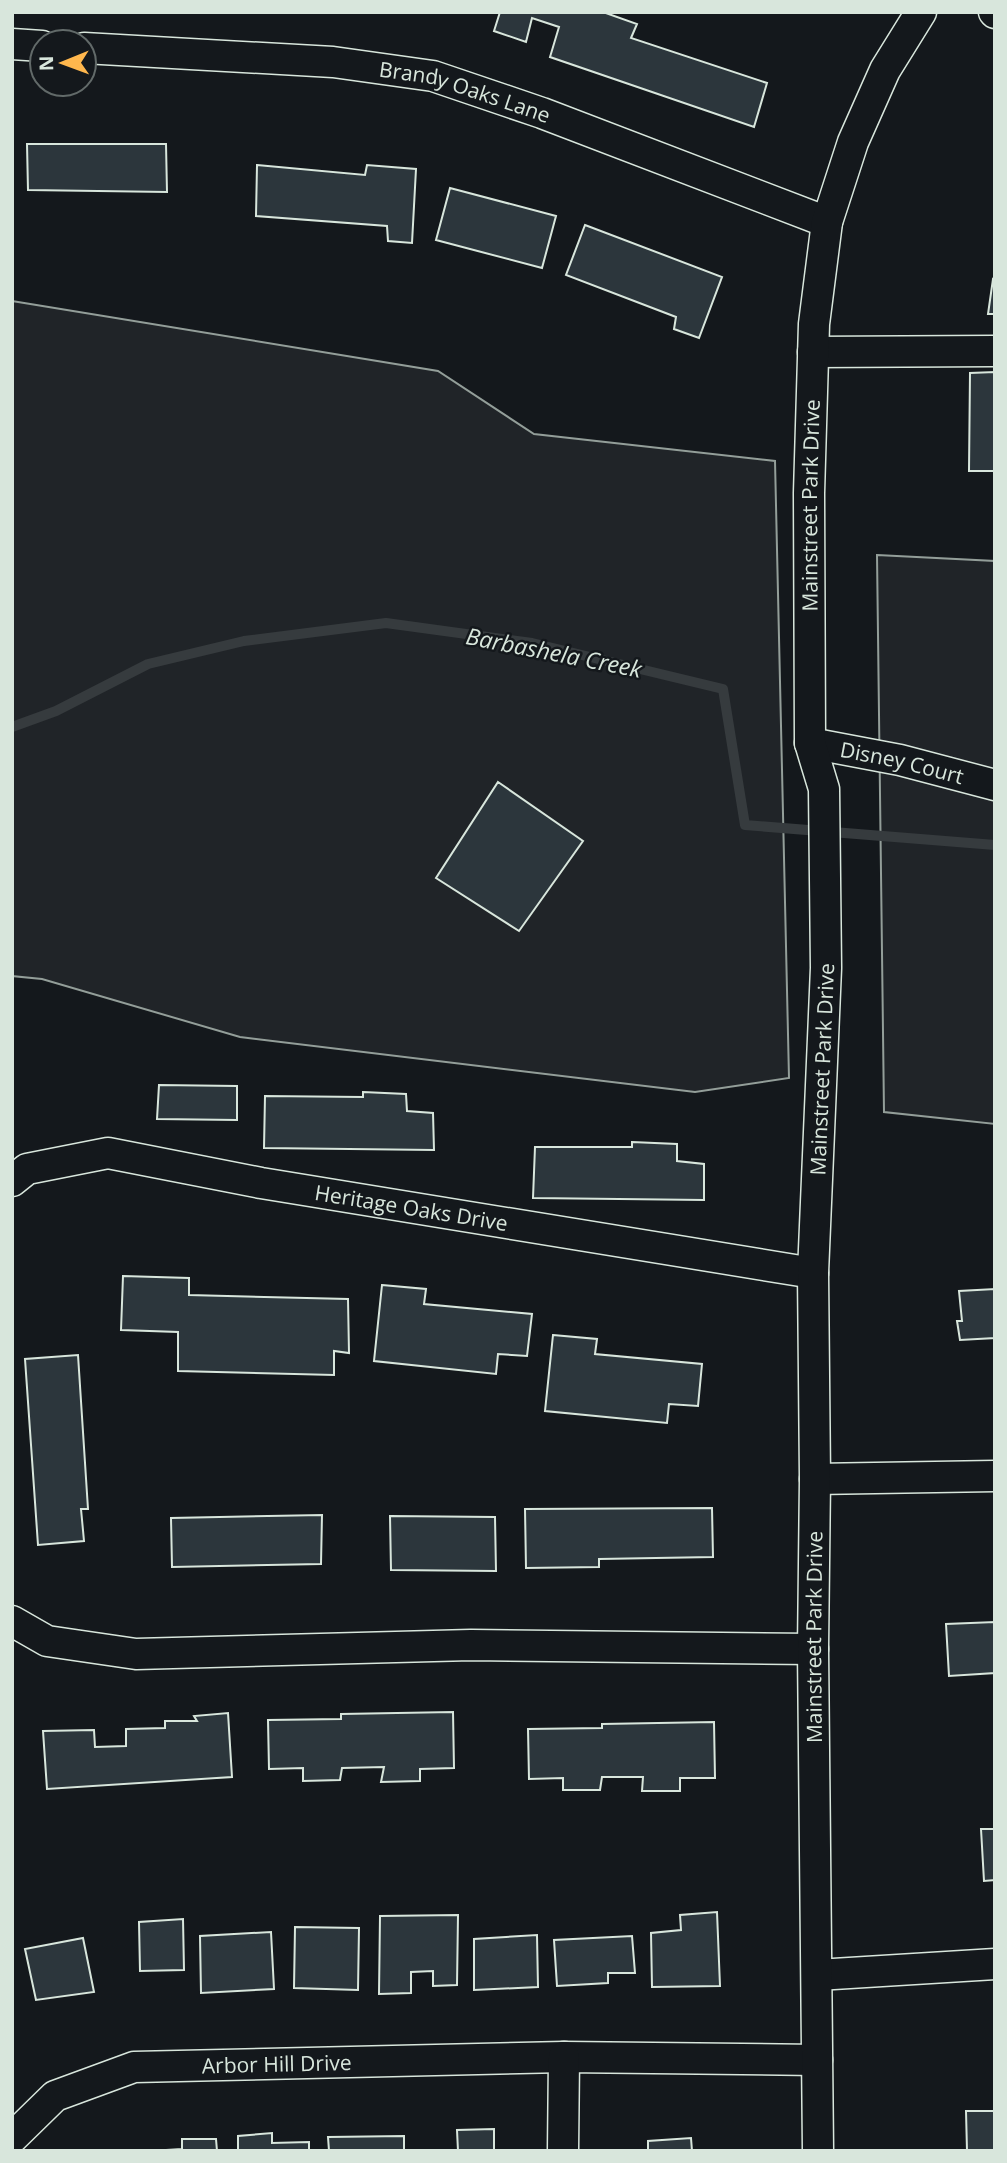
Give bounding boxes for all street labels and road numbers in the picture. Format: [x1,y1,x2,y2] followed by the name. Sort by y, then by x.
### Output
[377,55,555,129] street label: Brandy Oaks Lane
[795,399,826,612] street label: Mainstreet Park Drive
[838,735,967,790] street label: Disney Court
[803,963,840,1176] street label: Mainstreet Park Drive
[313,1178,510,1237] street label: Heritage Oaks Drive
[799,1531,828,1743] street label: Mainstreet Park Drive
[202,2048,352,2079] street label: Arbor Hill Drive

